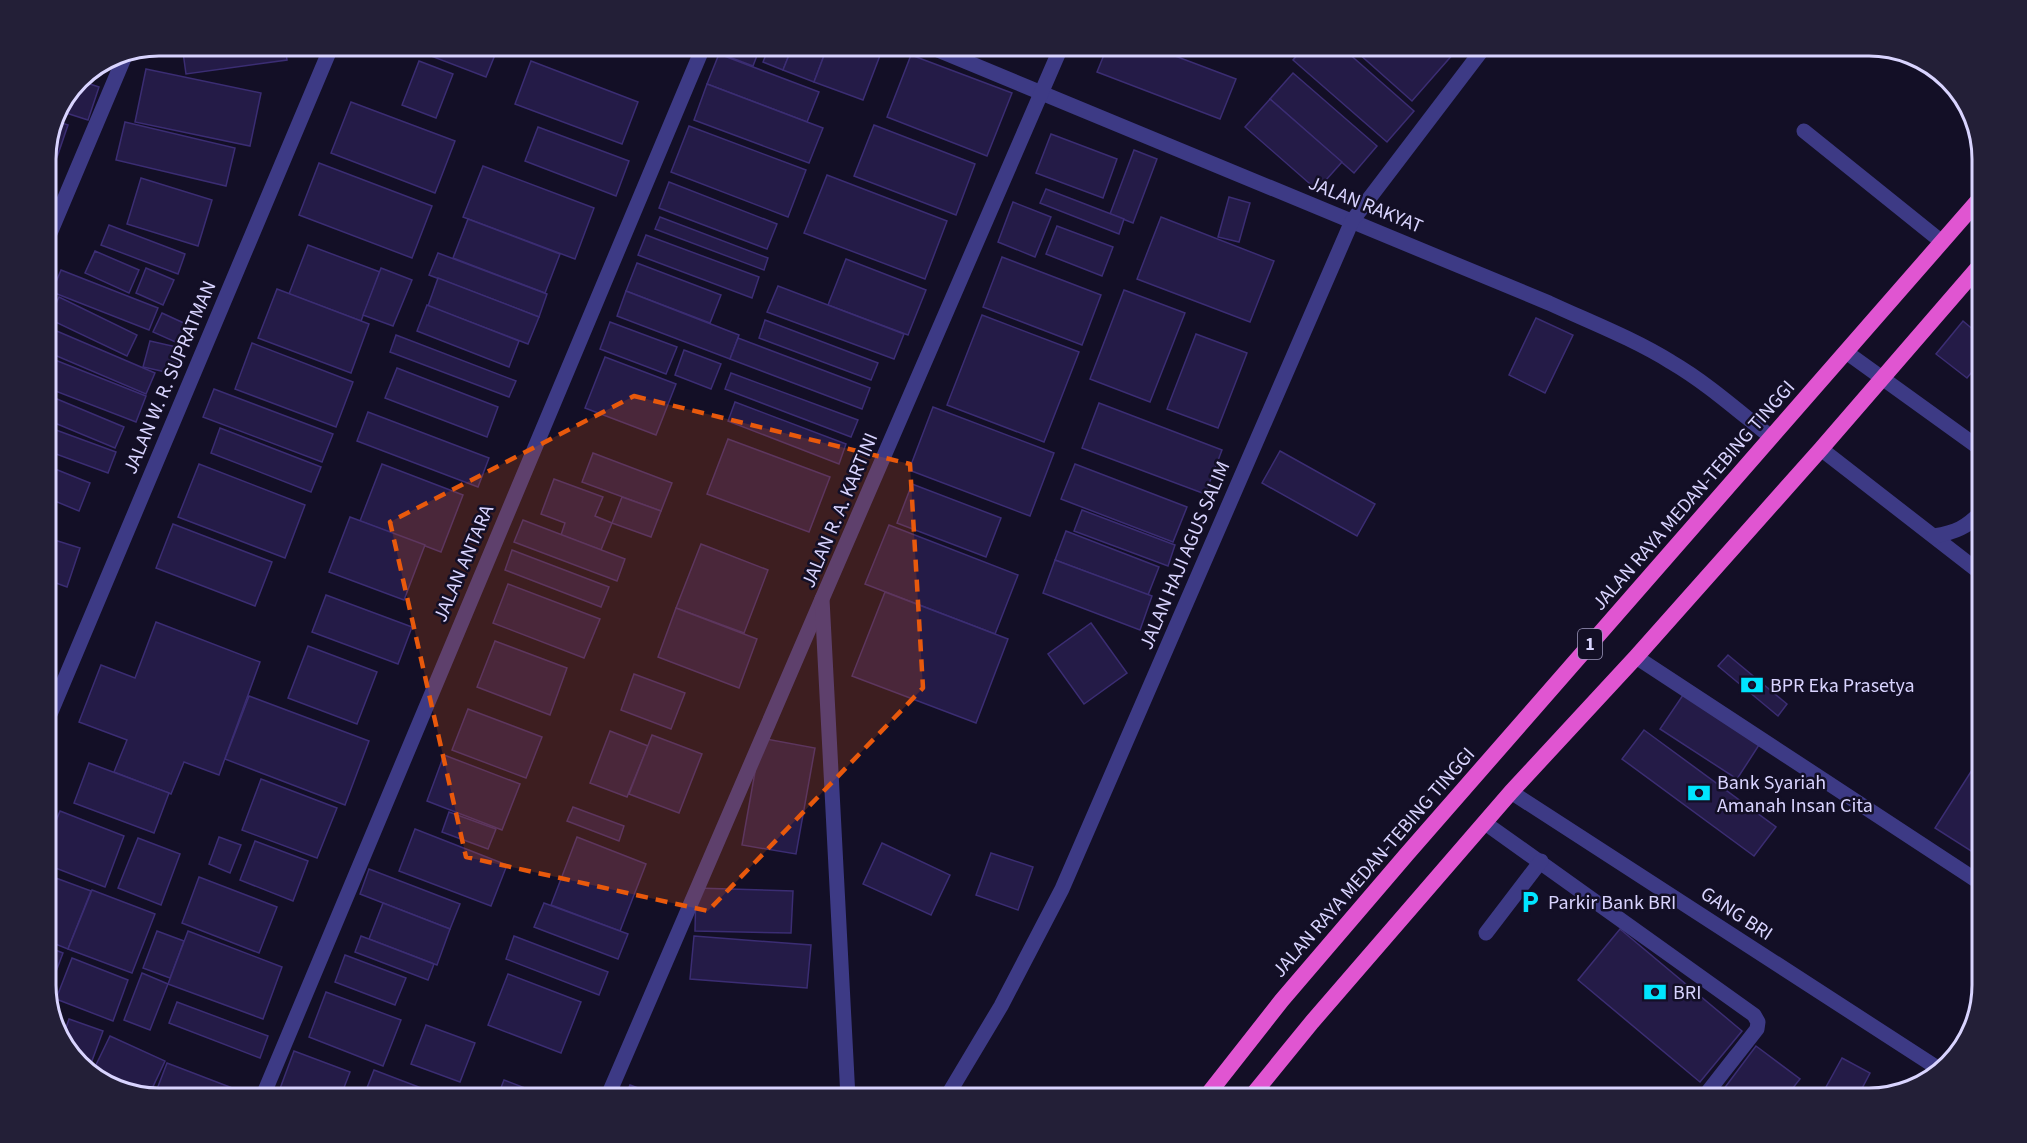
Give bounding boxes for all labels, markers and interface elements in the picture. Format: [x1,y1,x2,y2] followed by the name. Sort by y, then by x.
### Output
[1304,169,1427,241] street label: JALAN RAKYAT
[117,276,223,478] street label: JALAN W. R. SUPRATMAN
[1586,375,1802,617] street label: JALAN RAYA MEDAN-TEBING TINGGI
[795,429,885,592] street label: JALAN R. A. KARTINI
[1133,457,1237,654] street label: JALAN HAJI AGUS SALIM
[427,500,501,626] street label: JALAN ANTARA
[1578,629,1602,659] road number: 1
[1739,672,1765,698] bank icon: BPR Eka Prasetya
[1770,672,1915,700] place label: BPR Eka Prasetya
[1266,742,1482,984] street label: JALAN RAYA MEDAN-TEBING TINGGI
[1717,769,1873,820] place label: Bank Syariah Amanah Insan Cita
[1686,780,1712,806] bank icon: Bank Syariah Amanah Insan Cita
[1695,880,1778,948] street label: GANG BRI
[1517,889,1543,915] parking icon: Parkir Bank BRI
[1548,889,1676,917] place label: Parkir Bank BRI
[1642,979,1668,1005] bank icon: BRI
[1673,979,1701,1007] place label: BRI

